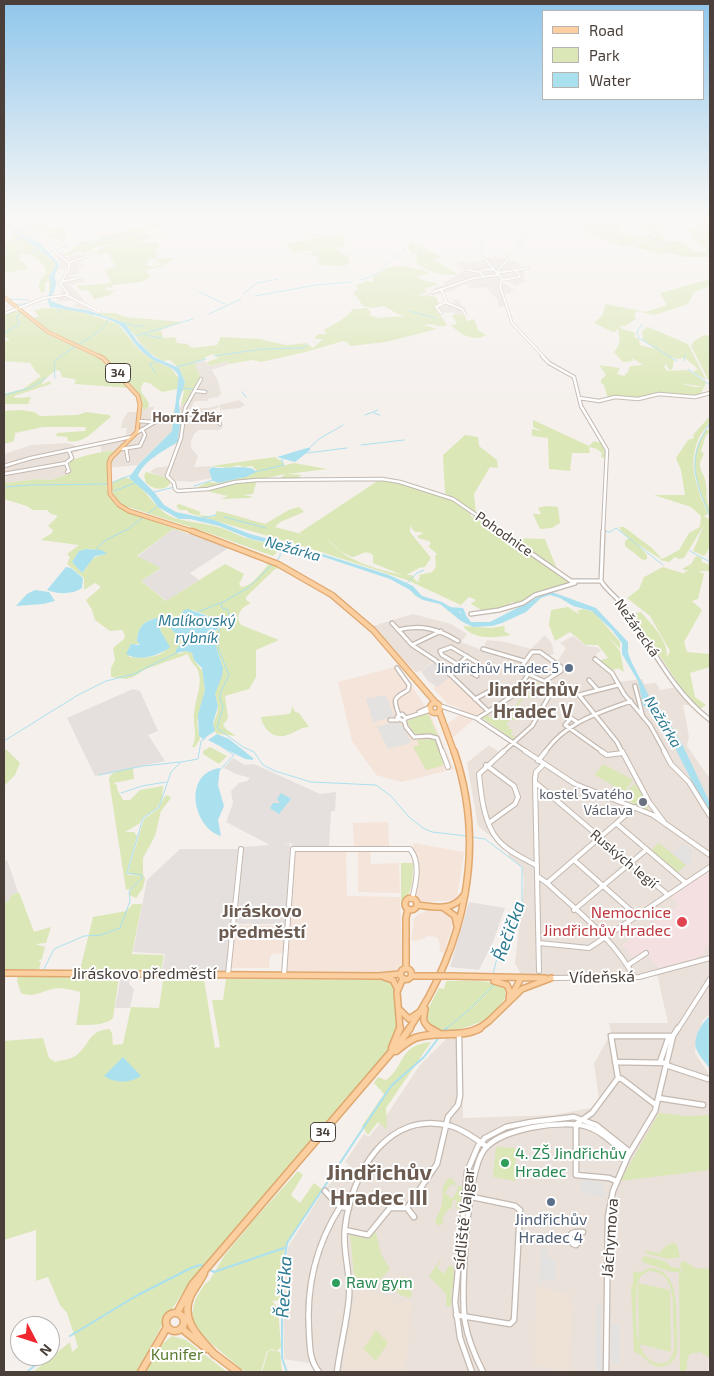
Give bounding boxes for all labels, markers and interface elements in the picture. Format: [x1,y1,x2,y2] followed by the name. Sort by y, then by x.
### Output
[542,10,704,100] legend
[589,21,624,39] text: Road
[589,46,620,64] text: Park
[589,71,631,89] text: Water
[106,363,130,382] road number: 34
[152,409,222,425] district label: Horní Žďár
[472,508,536,560] street label: Pohodnice
[263,532,323,566] water label: Nežárka
[611,596,663,660] street label: Nežárecká
[158,612,236,647] water label: Malíkovský rybník
[436,660,559,676] place label: Jindřichův Hradec 5
[563,662,575,674] marker: Jindřichův Hradec 5
[487,679,579,723] district label: Jindřichův Hradec V
[641,693,685,751] water label: Nežárka
[539,786,633,819] place label: kostel Svatého Václava
[637,796,649,808] marker: kostel Svatého Václava
[587,826,661,892] street label: Ruských legií
[488,898,530,964] water label: Řečička
[218,900,306,942] district label: Jiráskovo předměstí
[543,903,671,941] place label: Nemocnice Jindřichův Hradec
[675,915,689,929] marker: Nemocnice Jindřichův Hradec
[72,964,216,984] street label: Jiráskovo předměstí
[569,967,635,987] street label: Vídeňská
[310,1122,336,1142] road number: 34
[515,1144,627,1182] place label: 4. ZŠ Jindřichův Hradec
[499,1157,511,1169] marker: 4. ZŠ Jindřichův Hradec
[326,1160,432,1212] district label: Jindřichův Hradec III
[449,1167,479,1271] street label: sídliště Vajgar
[545,1196,557,1208] marker: Jindřichův Hradec 4
[598,1197,622,1279] street label: Jáchymova
[515,1210,587,1248] place label: Jindřichův Hradec 4
[272,1255,296,1319] water label: Řečička
[346,1273,413,1293] place label: Raw gym
[330,1277,342,1289] marker: Raw gym
[10,1316,60,1366] north arrow
[36,1341,56,1360] text: N
[151,1345,203,1365] park label: Kunifer

